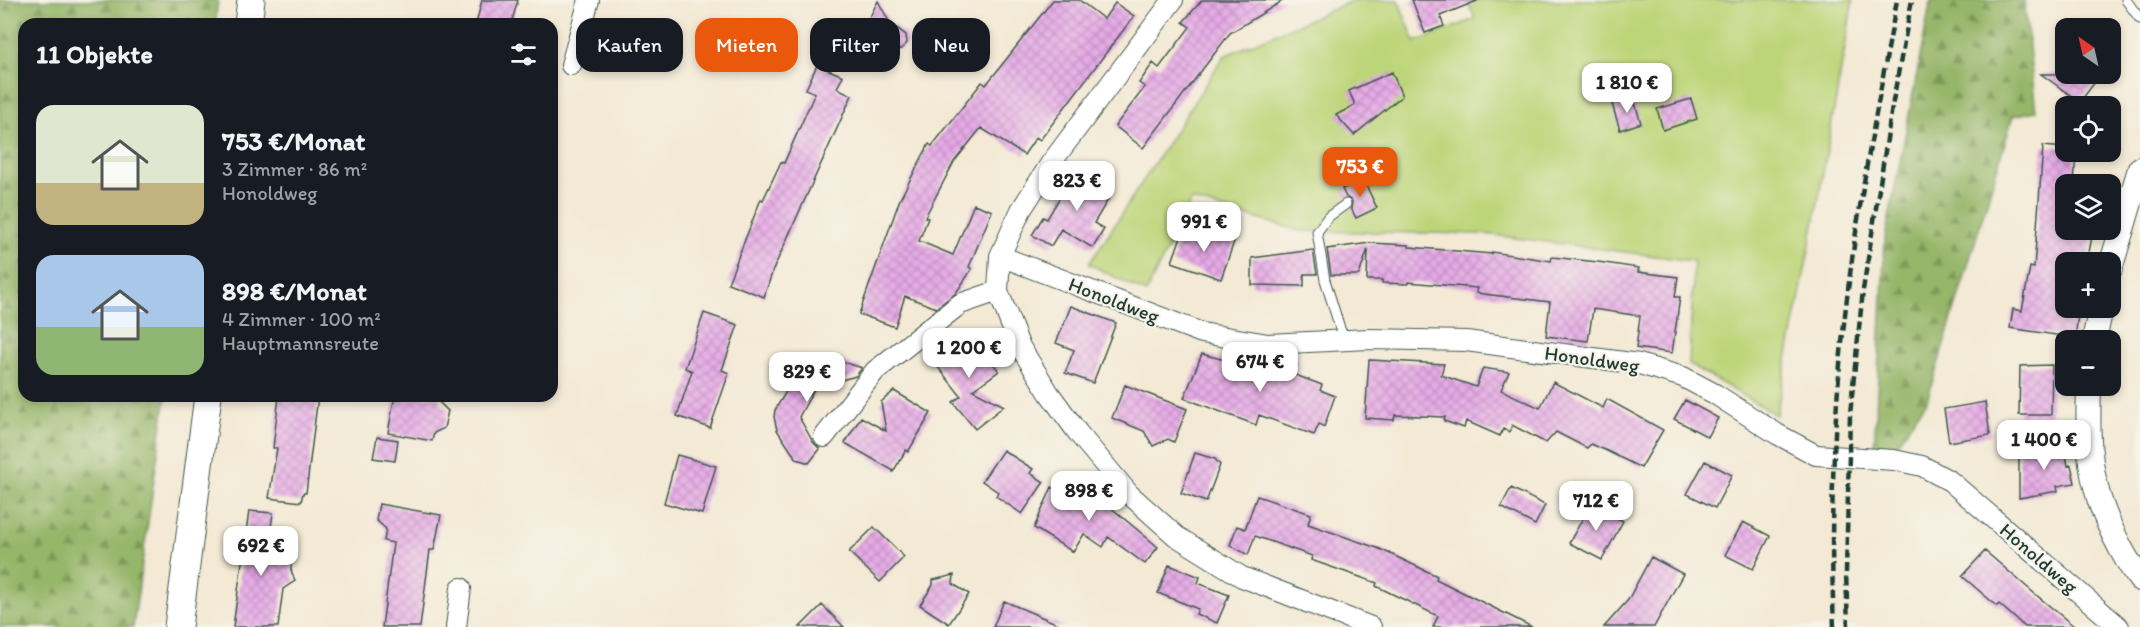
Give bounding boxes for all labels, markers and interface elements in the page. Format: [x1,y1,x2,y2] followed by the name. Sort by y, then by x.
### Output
[576,18,683,72] chip: Kaufen
[695,18,798,72] chip: Mieten
[810,18,900,72] chip: Filter
[912,18,990,72] chip: Neu
[2055,18,2121,84] north arrow
[2055,18,2121,396] map controls
[36,38,153,70] text: 11 Objekte
[507,38,540,71] icon: filters
[1572,63,1682,114] pin: 1 810 €
[1596,70,1658,94] text: 1 810 €
[2055,96,2121,162] button: locate
[222,125,365,157] text: 753 €/Monat
[84,129,156,201] icon: home
[1318,147,1402,198] pin: 753 €
[1336,154,1384,178] text: 753 €
[222,157,367,181] text: 3 Zimmer · 86 m²
[1035,161,1119,212] pin: 823 €
[1053,168,1101,192] text: 823 €
[2055,174,2121,240] button: layers
[222,181,318,205] text: Honoldweg
[1162,202,1246,253] pin: 991 €
[1181,209,1227,233] text: 991 €
[2055,252,2121,318] button: +
[1065,272,1164,329] street label: Honoldweg
[222,275,367,307] text: 898 €/Monat
[84,279,156,351] icon: home
[222,307,381,331] text: 4 Zimmer · 100 m²
[914,328,1024,379] pin: 1 200 €
[2055,330,2121,396] button: −
[222,331,379,355] text: Hauptmannsreute
[937,335,1001,359] text: 1 200 €
[1543,340,1642,378] street label: Honoldweg
[1218,342,1302,393] pin: 674 €
[1236,349,1284,373] text: 674 €
[765,352,849,403] pin: 829 €
[783,359,831,383] text: 829 €
[1989,420,2099,471] pin: 1 400 €
[2011,427,2077,451] text: 1 400 €
[1047,471,1131,522] pin: 898 €
[1065,478,1113,502] text: 898 €
[1554,481,1638,532] pin: 712 €
[1573,488,1619,512] text: 712 €
[1995,518,2084,599] street label: Honoldweg
[219,526,303,577] pin: 692 €
[237,533,285,557] text: 692 €

